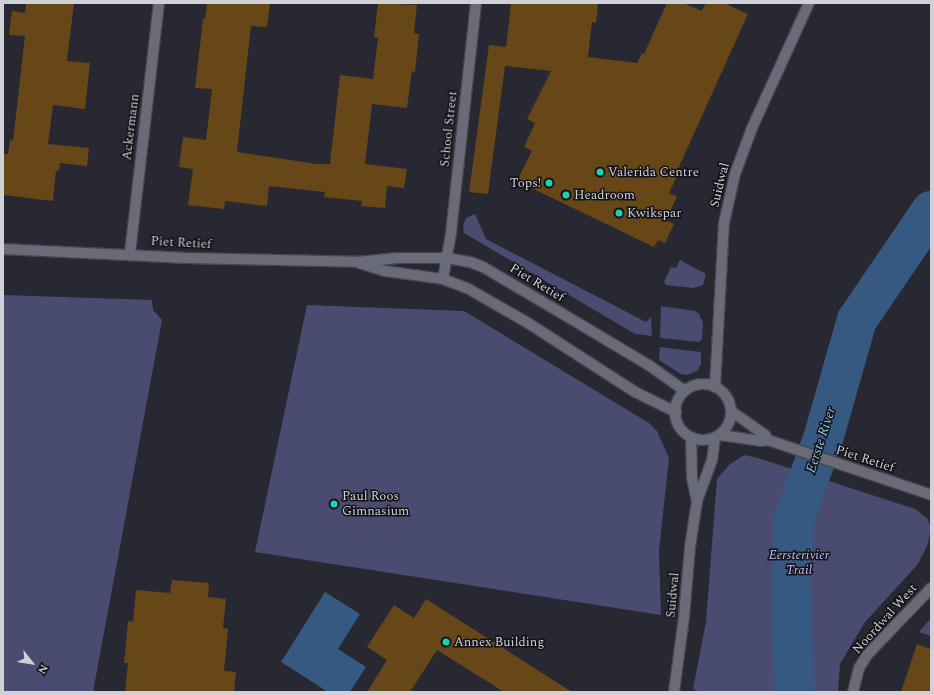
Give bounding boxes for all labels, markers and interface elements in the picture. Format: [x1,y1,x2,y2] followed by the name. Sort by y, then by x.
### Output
[437,90,461,168] street label: School Street
[119,93,143,161] street label: Ackermann
[707,161,733,209] street label: Suidwal
[608,164,699,180] place label: Valerida Centre
[595,167,605,177] marker: Valerida Centre
[510,175,541,191] place label: Tops!
[544,178,554,188] marker: Tops!
[574,187,635,203] place label: Headroom
[561,190,571,200] marker: Headroom
[627,205,682,221] place label: Kwikspar
[614,208,624,218] marker: Kwikspar
[150,234,212,252] street label: Piet Retief
[507,261,567,305] street label: Piet Retief
[802,405,840,475] water label: Eerste River
[834,442,896,476] street label: Piet Retief
[342,489,409,520] place label: Paul Roos Gimnasium
[329,499,339,509] marker: Paul Roos Gimnasium
[769,548,829,579] park label: Eersterivier Trail
[663,572,683,618] street label: Suidwal
[849,581,921,657] street label: Noordwal West
[454,634,544,650] place label: Annex Building
[441,637,451,647] marker: Annex Building
[12,643,52,683] north arrow
[33,661,52,677] text: N

